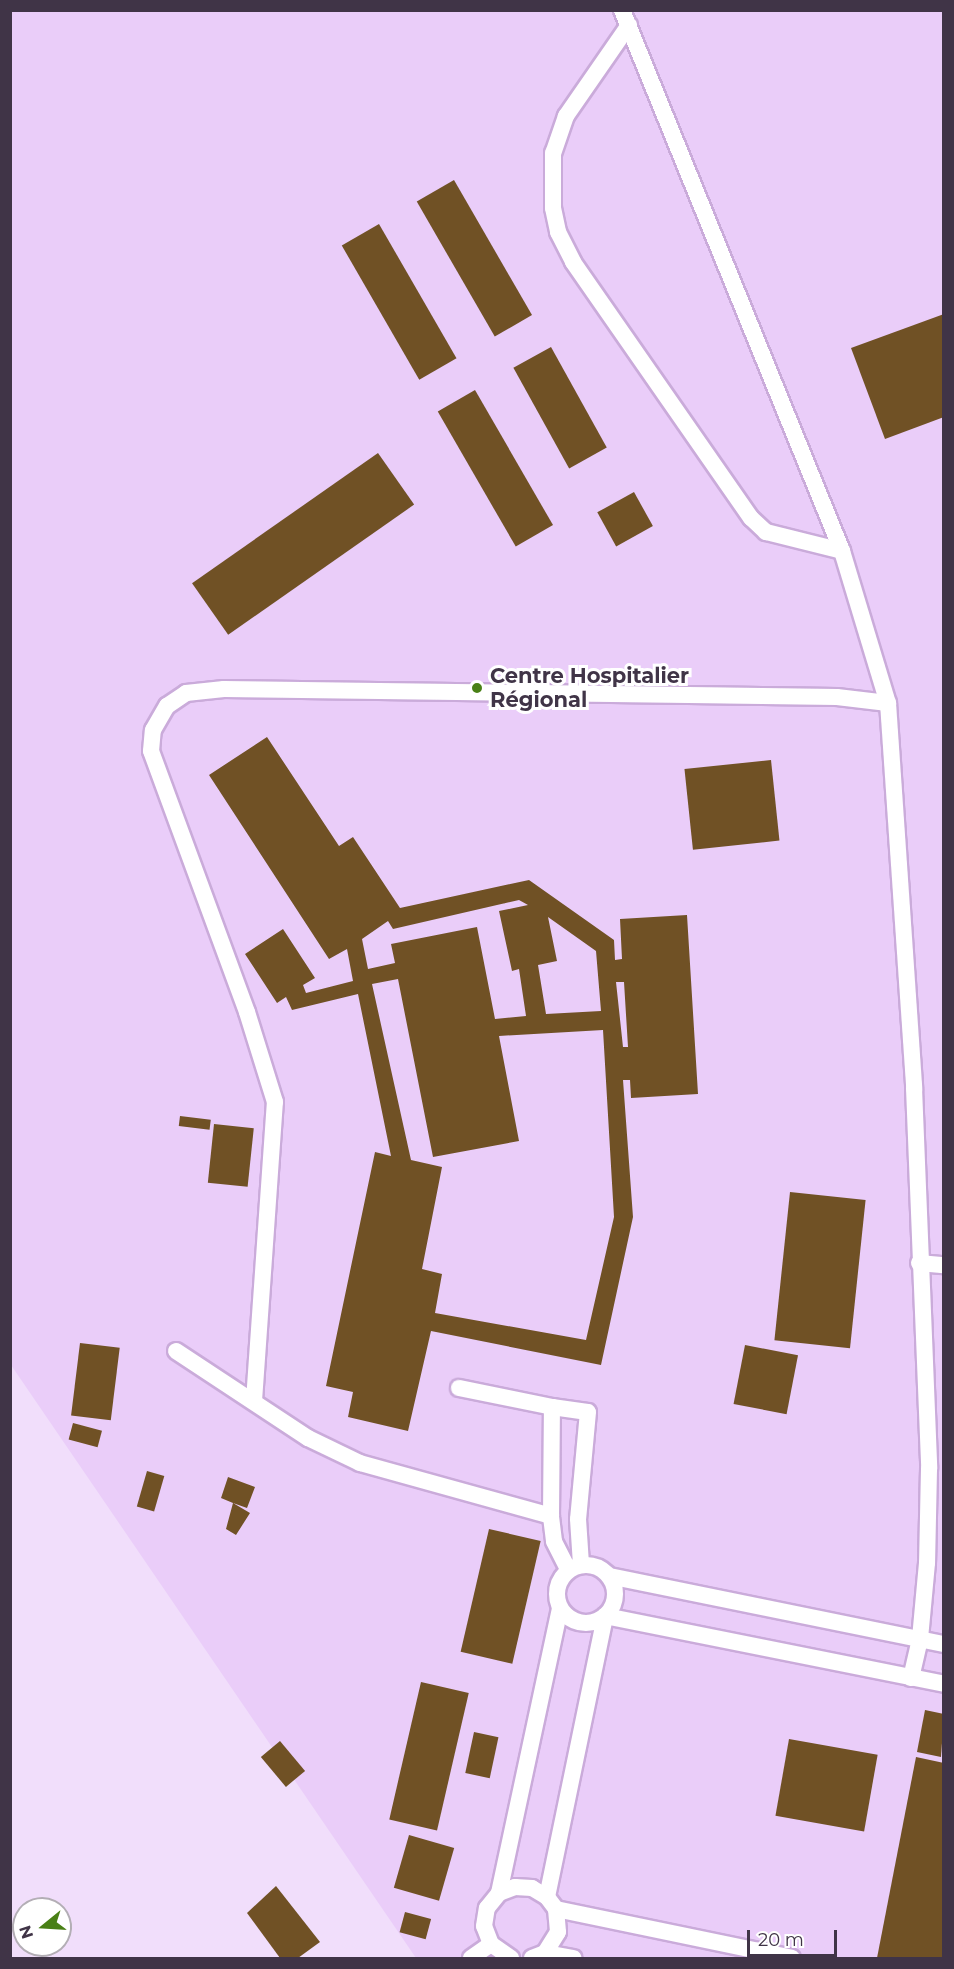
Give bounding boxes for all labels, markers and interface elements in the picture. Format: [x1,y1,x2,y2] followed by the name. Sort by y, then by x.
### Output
[490,663,689,713] place label: Centre Hospitalier Régional
[468,679,486,697] marker: Centre Hospitalier Régional
[12,1897,72,1957] north arrow
[750,1918,840,1956] scale bar
[15,1923,37,1941] text: N
[758,1929,804,1951] text: 20 m

